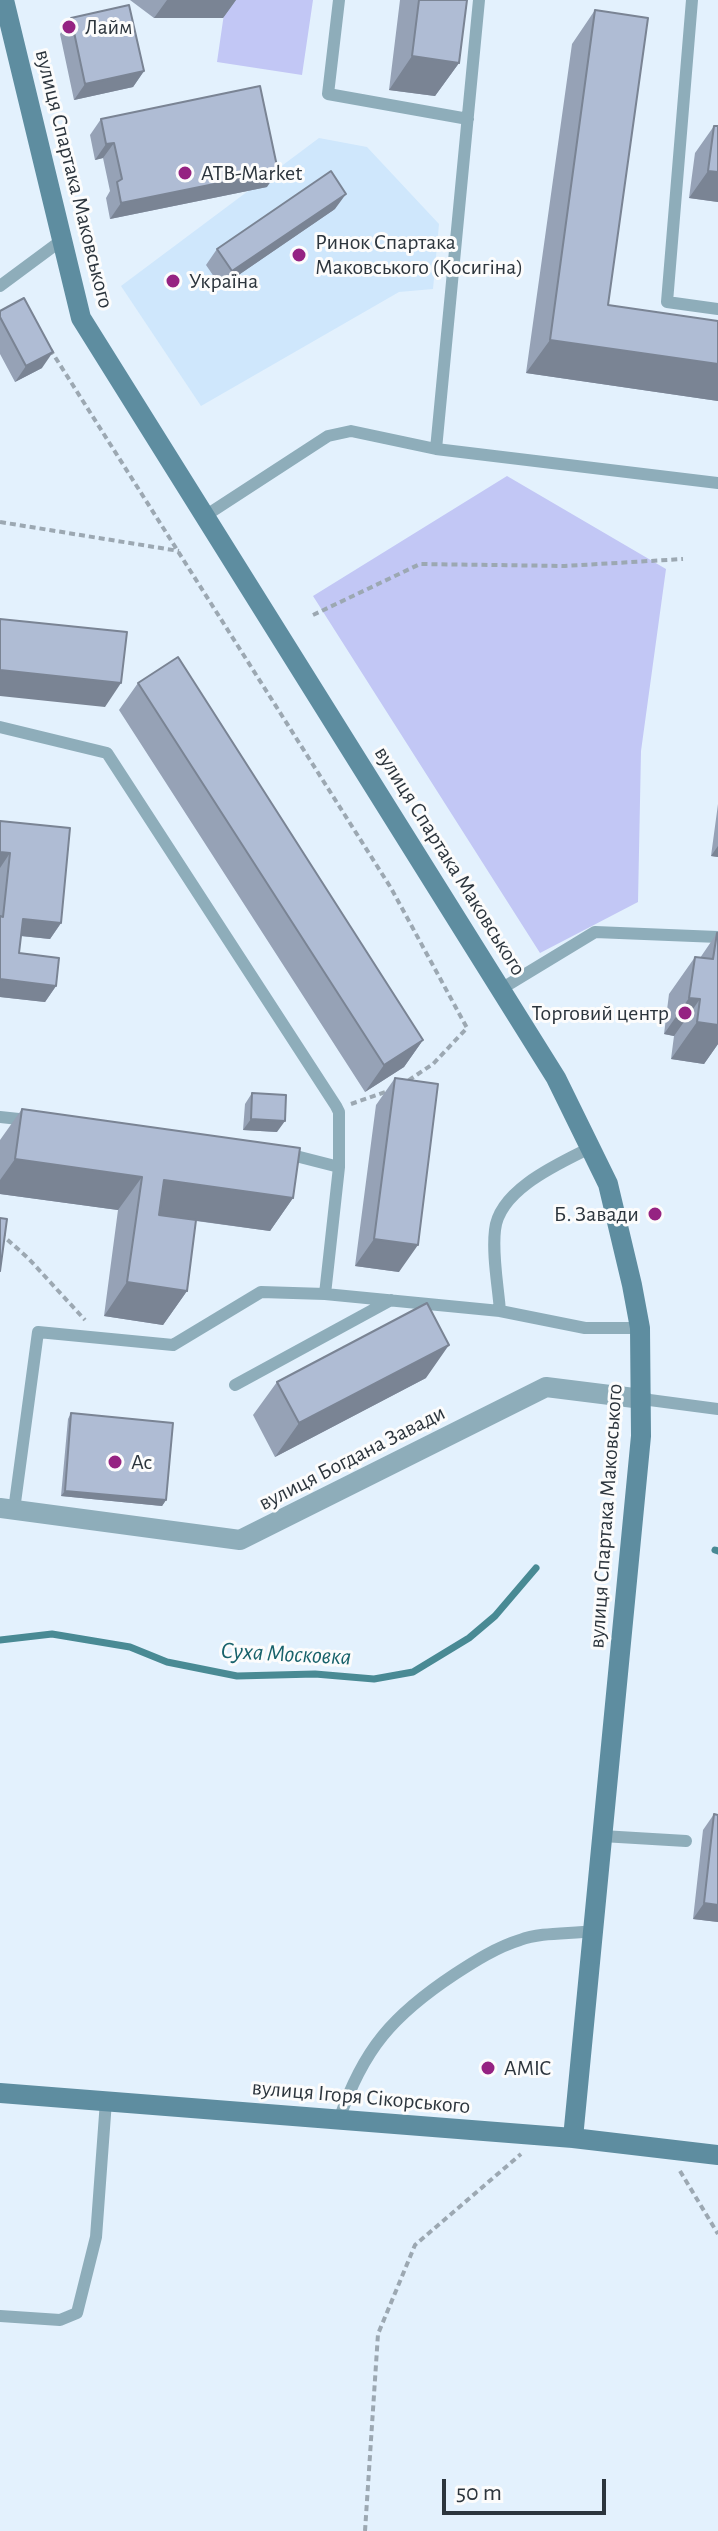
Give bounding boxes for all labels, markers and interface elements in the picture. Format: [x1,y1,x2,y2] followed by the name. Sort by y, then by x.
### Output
[85,14,132,40] place label: Лайм
[60,18,78,36] marker: Лайм
[29,47,119,311] street label: вулиця Спартака Маковського
[201,160,302,186] place label: ATB-Market
[176,164,194,182] marker: ATB-Market
[315,229,523,280] place label: Ринок Спартака Маковського (Косигіна)
[290,246,308,264] marker: Ринок Спартака Маковського (Косигіна)
[189,268,258,294] place label: Україна
[164,272,182,290] marker: Україна
[368,741,532,981] street label: вулиця Спартака Маковського
[532,1000,669,1026] place label: Торговий центр
[676,1004,694,1022] marker: Торговий центр
[554,1201,639,1227] place label: Б. Завади
[646,1205,664,1223] marker: Б. Завади
[584,1383,628,1649] street label: вулиця Спартака Маковського
[254,1400,450,1516] street label: вулиця Богдана Завади
[131,1449,152,1475] place label: Ас
[106,1453,124,1471] marker: Ас
[220,1636,352,1672] water label: Суха Московка
[504,2055,551,2081] place label: AMIC
[479,2059,497,2077] marker: AMIC
[251,2074,471,2120] street label: вулиця Ігоря Сікорського
[446,2463,610,2513] scale bar
[456,2481,502,2505] text: 50 m

